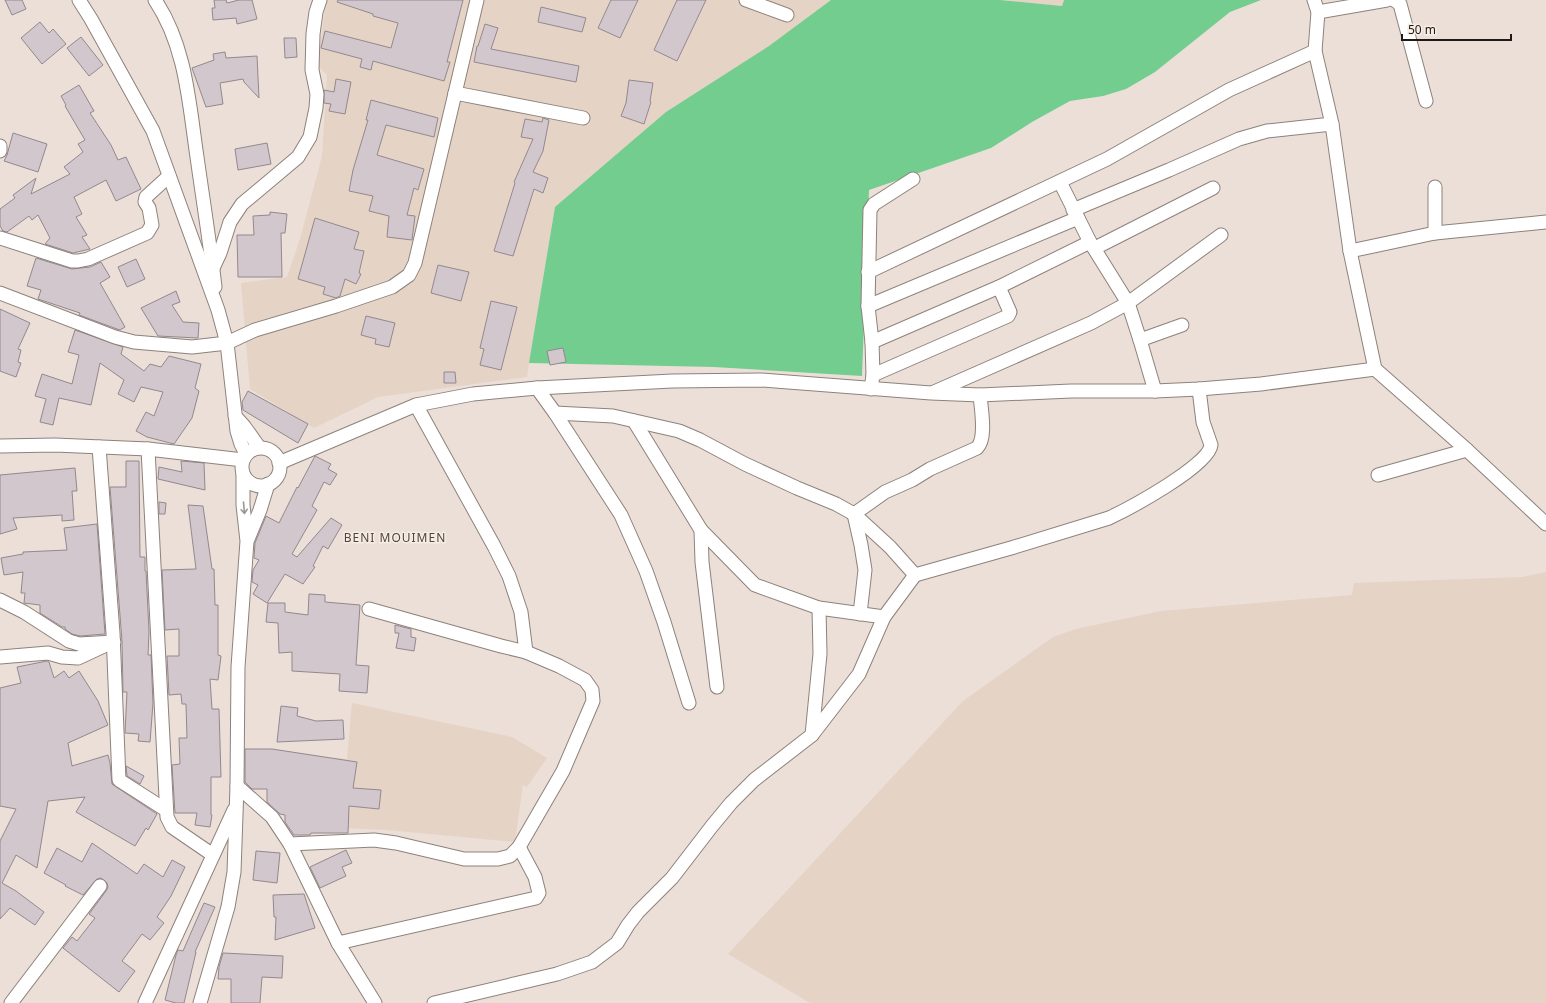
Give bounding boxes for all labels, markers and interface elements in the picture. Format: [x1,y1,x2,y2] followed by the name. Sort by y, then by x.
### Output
[1402,16,1511,42] scale bar
[1408,21,1436,38] text: 50 m
[240,501,248,514] one-way arrow
[344,529,446,546] district label: BENI MOUIMEN

